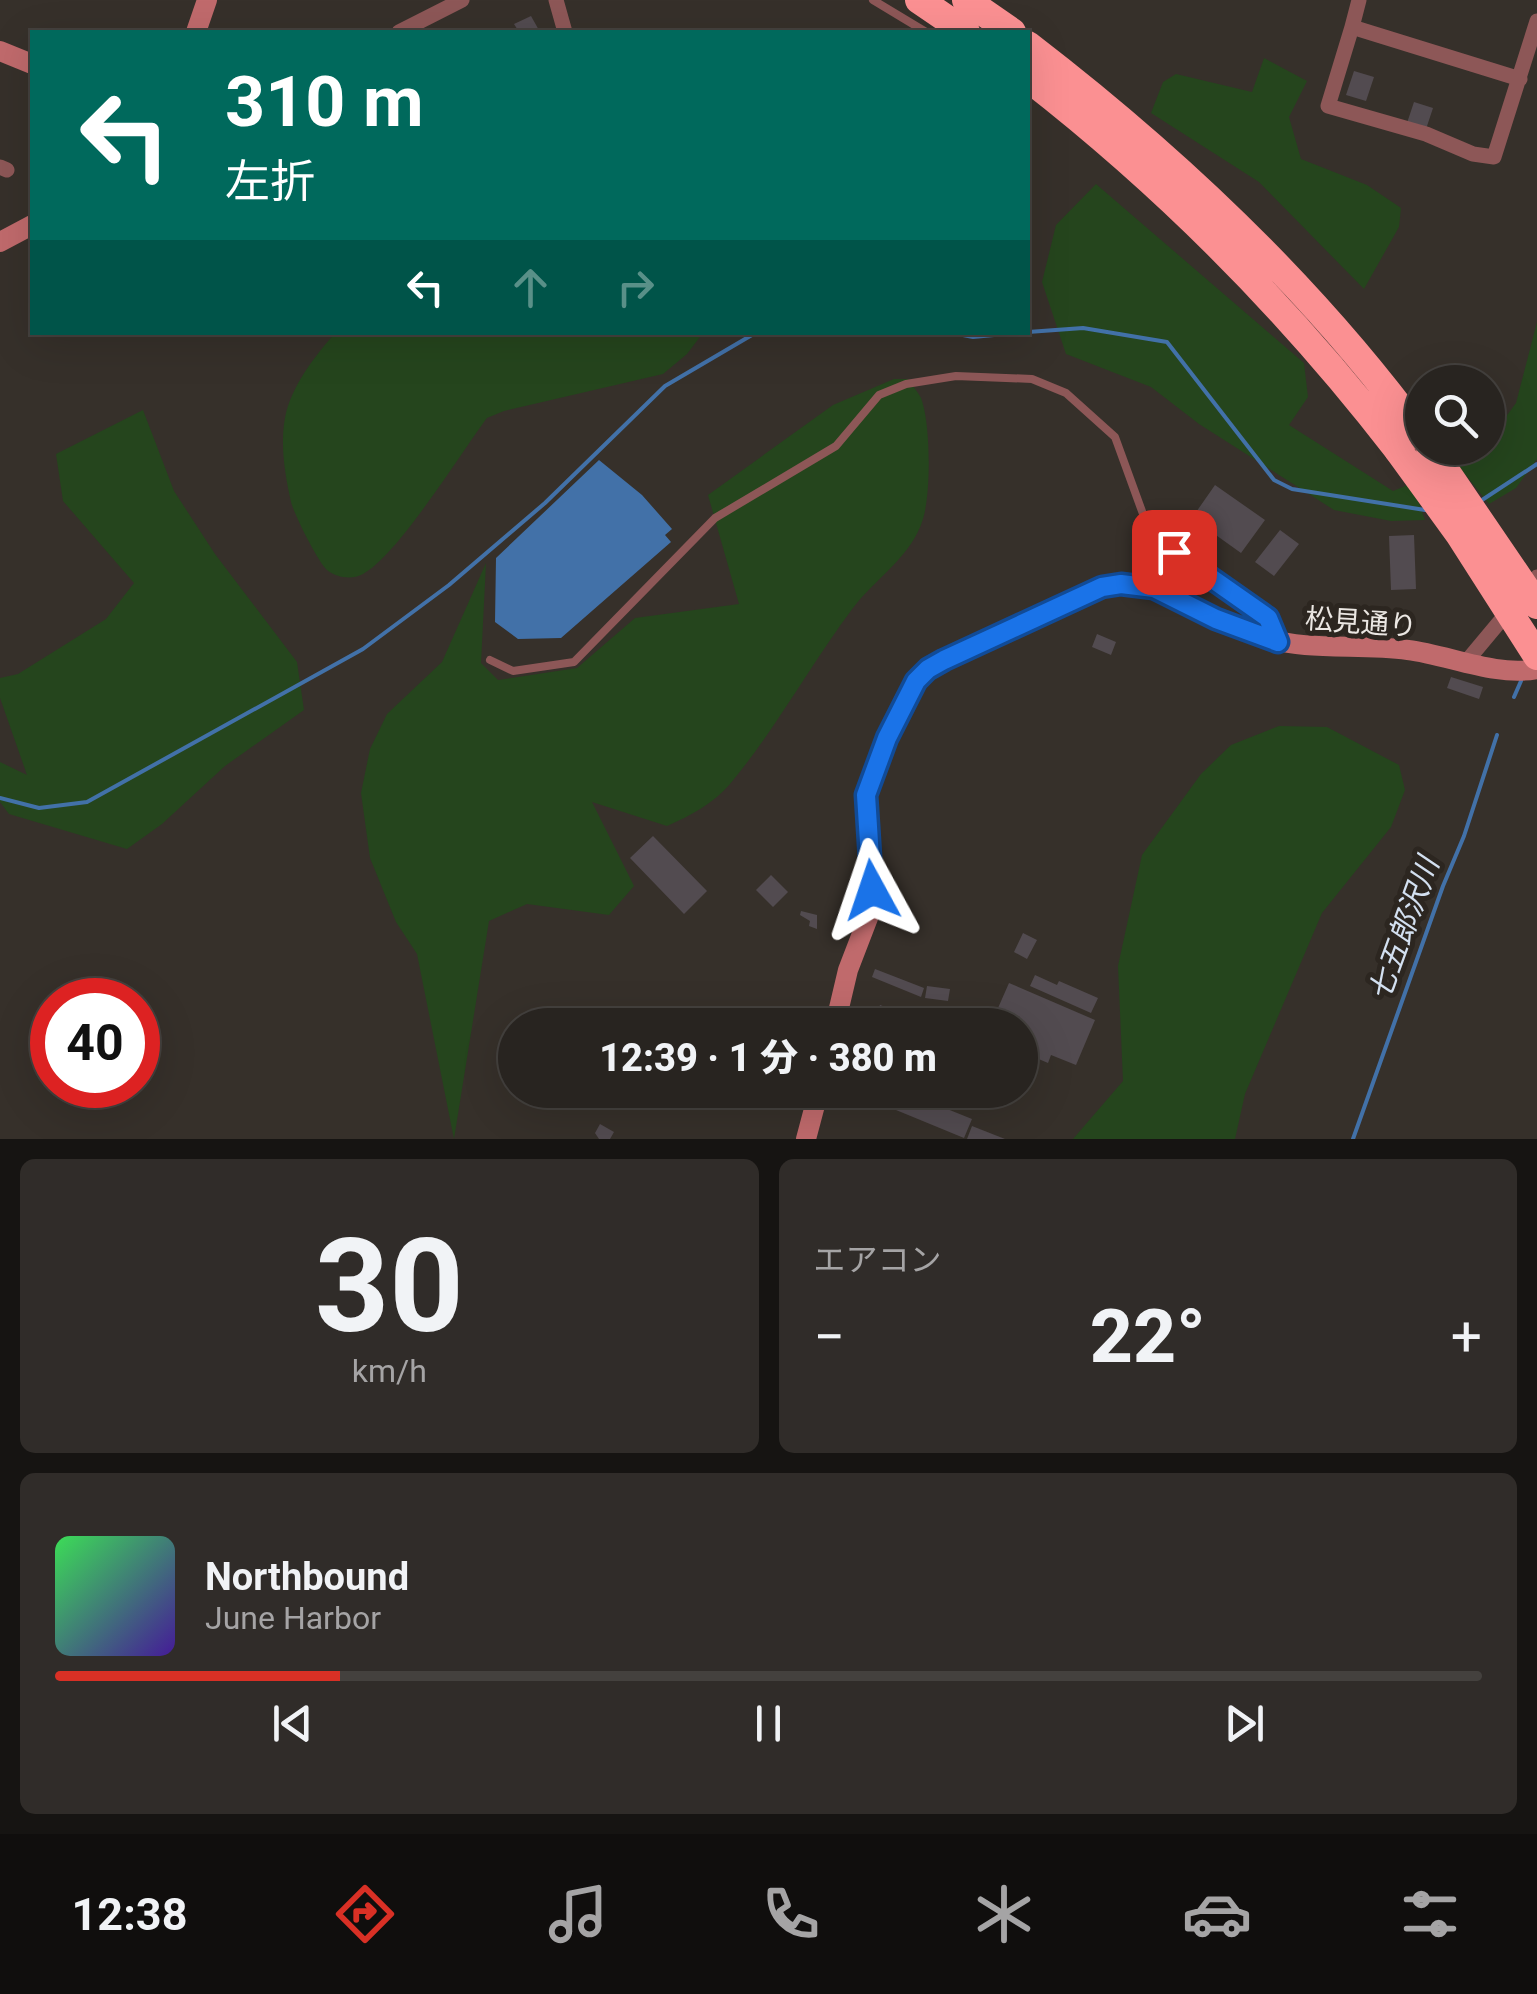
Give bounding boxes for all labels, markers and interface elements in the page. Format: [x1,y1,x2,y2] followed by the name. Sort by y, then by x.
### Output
[225,61,424,143] text: 310 m
[60,70,190,200] icon: left
[225,155,315,208] text: 左折
[398,260,453,315] icon: left
[503,260,558,315] icon: ahead
[608,260,663,315] icon: right
[1405,365,1505,465] map controls
[1405,365,1505,465] button: search
[1132,510,1217,595] pin
[1147,525,1202,580] icon: arrive
[1304,602,1418,643] street label: 松見通り
[820,838,924,942] position arrow
[1361,850,1447,1005] water label: 七五郎沢川
[30,978,160,1108] speed limit sign: 40
[599,1036,937,1080] text: 12:39 · 1 分 · 380 m
[315,1210,464,1363] text: 30
[814,1241,942,1279] text: エアコン
[1090,1292,1206,1380] text: 22°
[814,1305,845,1369] text: −
[1451,1305,1482,1369] text: +
[352,1352,427,1390] text: km/h
[205,1555,409,1599] text: Northbound
[205,1599,381,1637] text: June Harbor
[265,1696,320,1751] icon: previous
[741,1696,796,1751] icon: pause
[1217,1696,1272,1751] icon: next
[330,1879,400,1949] icon: directions
[543,1879,613,1949] icon: music
[756,1879,826,1949] icon: phone
[969,1879,1039,1949] icon: climate
[1182,1879,1252,1949] icon: car
[1395,1879,1465,1949] icon: filters
[72,1888,187,1941] text: 12:38

